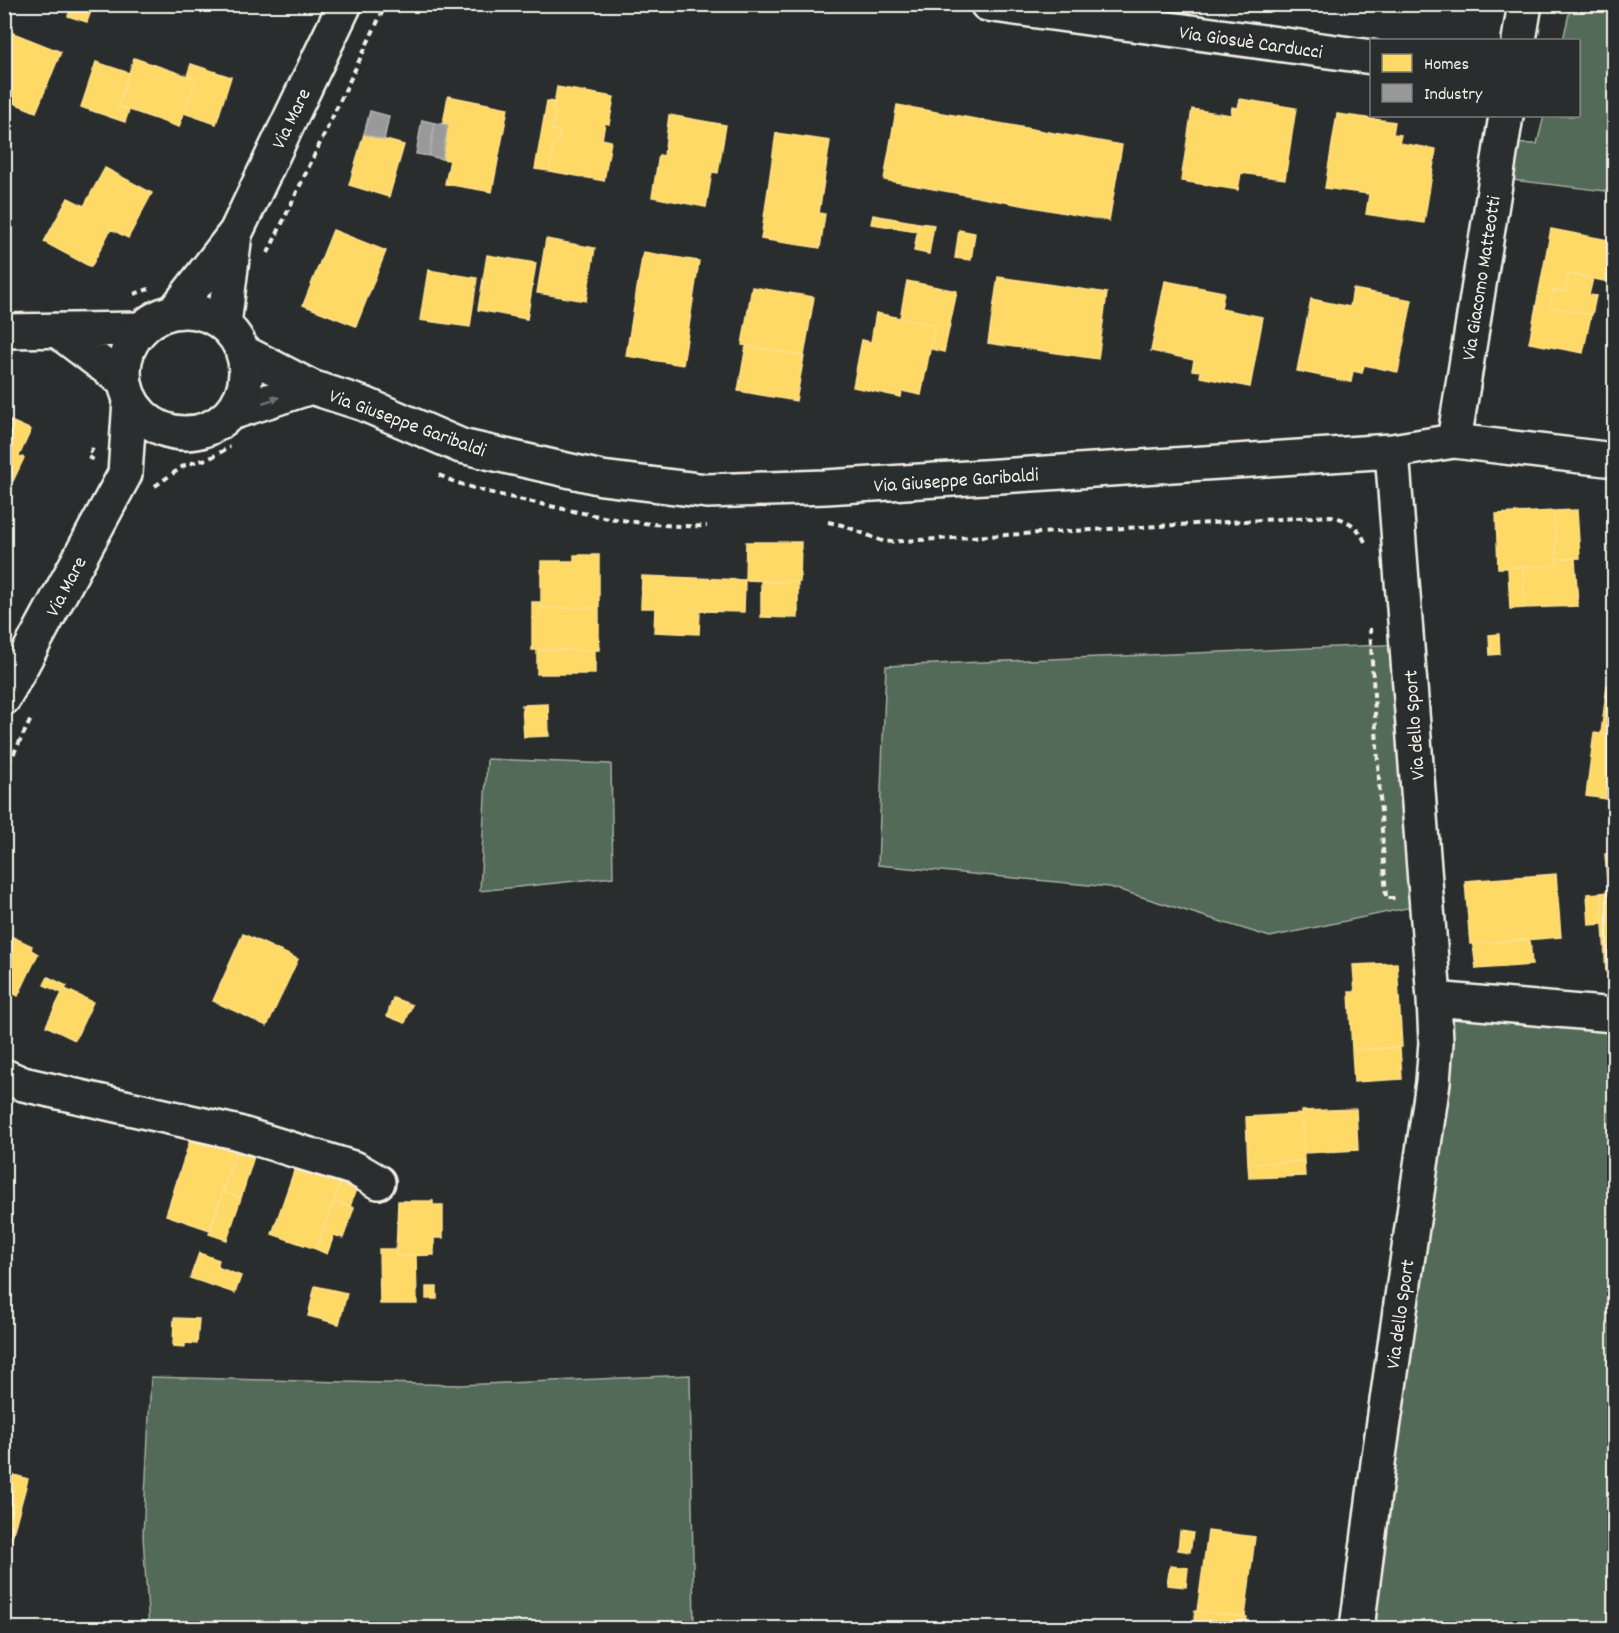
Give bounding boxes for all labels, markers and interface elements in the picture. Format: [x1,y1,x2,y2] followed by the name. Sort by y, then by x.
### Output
[1177,20,1324,68] street label: Via Giosuè Carducci
[1370,39,1580,117] legend
[1424,53,1469,78] text: Homes
[1424,83,1483,108] text: Industry
[266,84,320,154] street label: Via Mare
[1456,194,1510,363] street label: Via Giacomo Matteotti
[325,383,490,466] street label: Via Giuseppe Garibaldi
[262,395,280,404] one-way arrow
[873,462,1040,502] street label: Via Giuseppe Garibaldi
[40,552,95,622] street label: Via Mare
[1398,669,1434,781] street label: Via dello Sport
[1380,1258,1424,1371] street label: Via dello Sport

